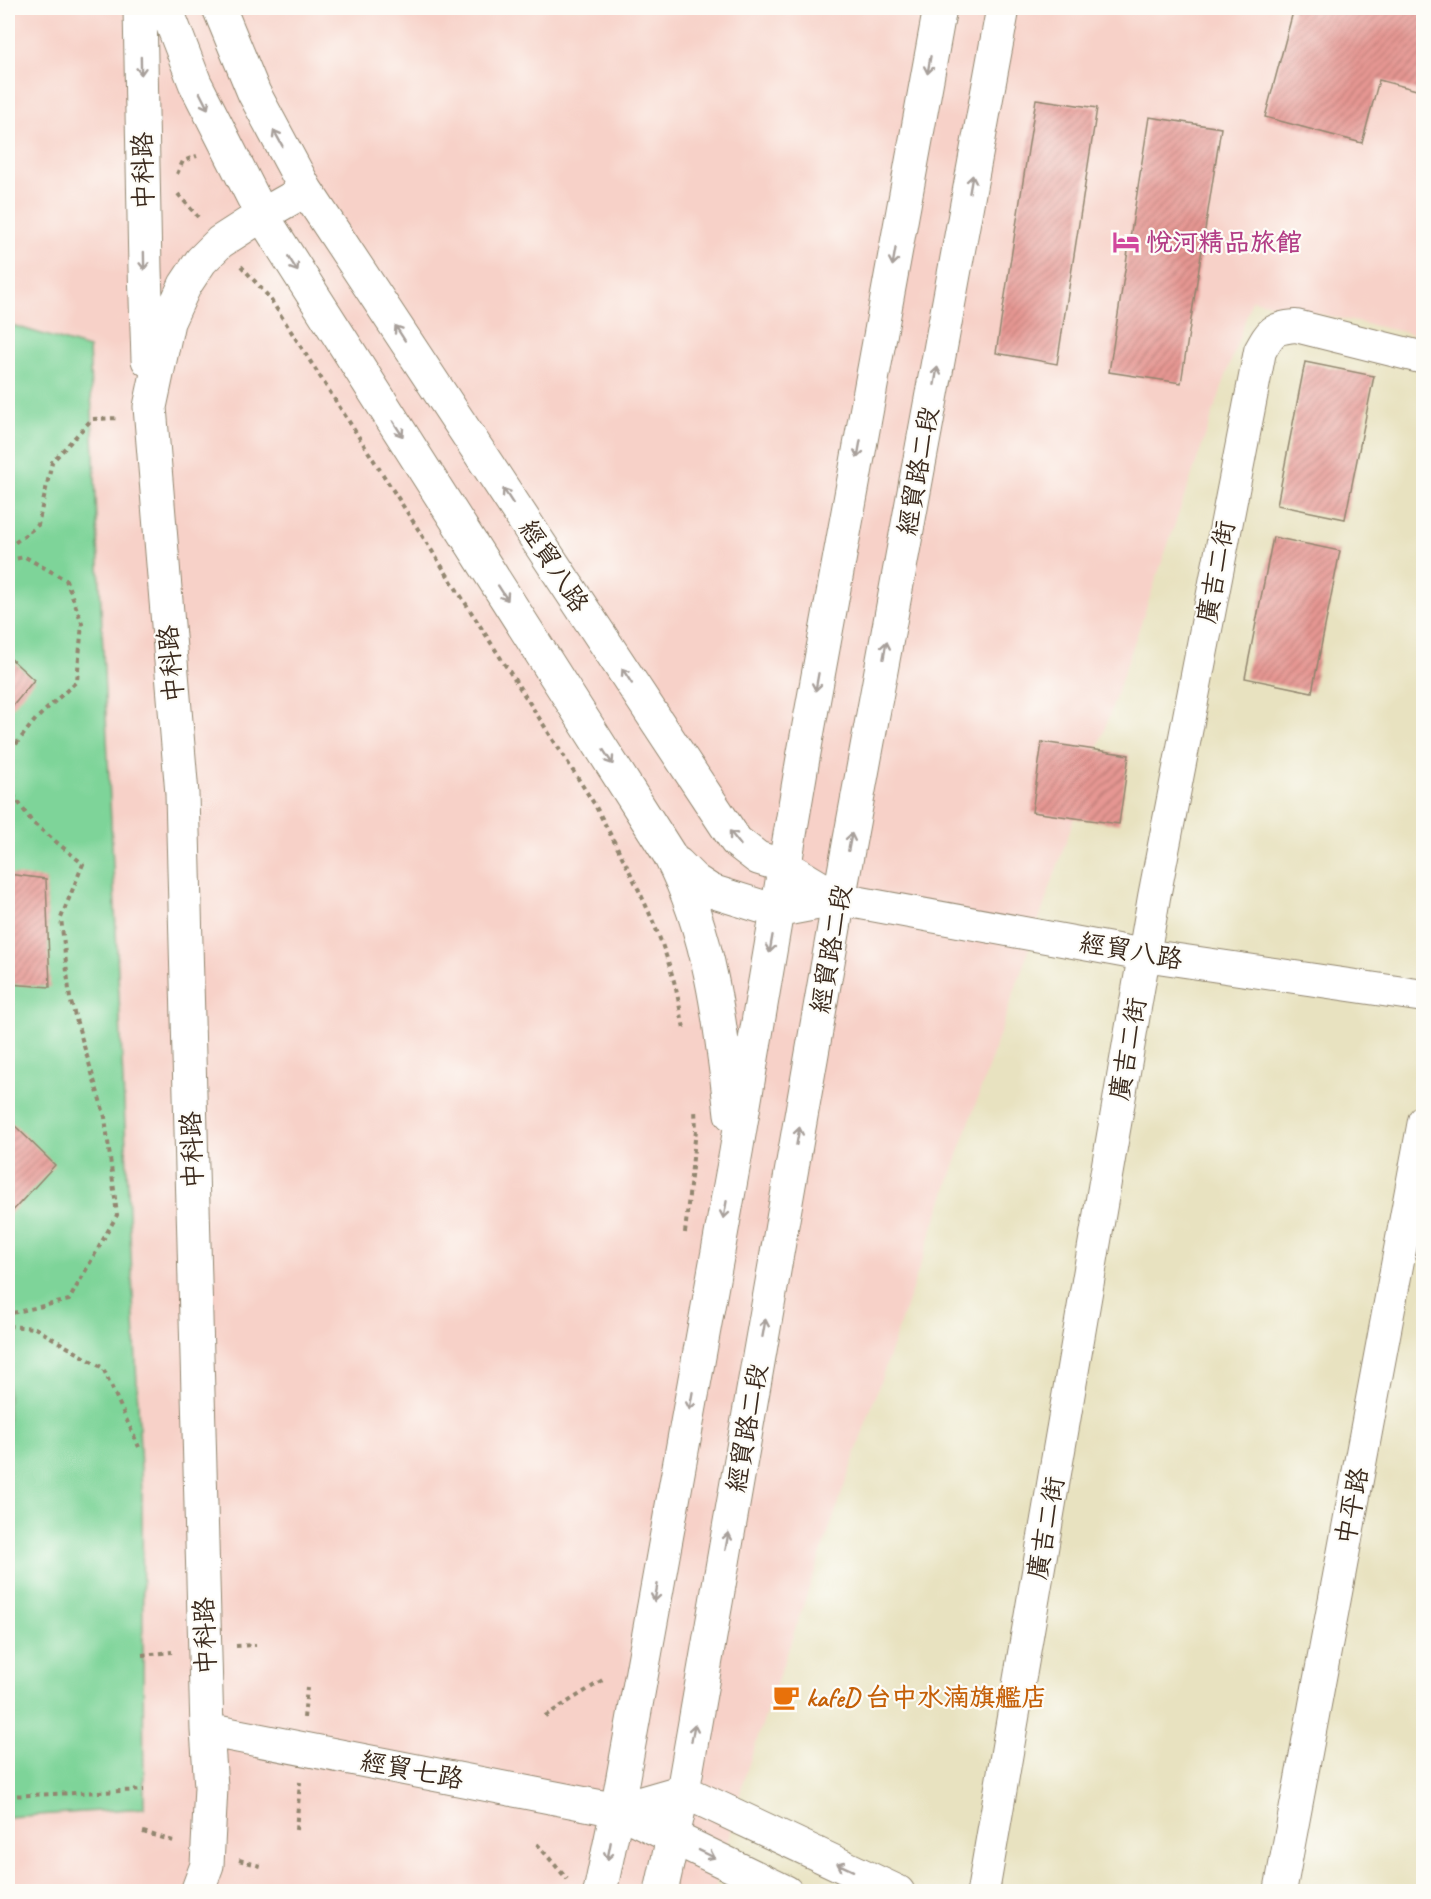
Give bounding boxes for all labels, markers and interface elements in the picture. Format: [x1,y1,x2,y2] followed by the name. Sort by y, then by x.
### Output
[135,55,147,75] one-way arrow
[923,55,934,74] one-way arrow
[199,91,210,109] one-way arrow
[272,130,283,148] one-way arrow
[126,132,160,210] street label: 中科路
[966,175,977,194] one-way arrow
[1146,226,1302,259] place label: 悅河精品旅館
[1111,227,1141,257] hotel icon: 悅河精品旅館
[888,247,899,266] one-way arrow
[139,250,150,270] one-way arrow
[287,255,299,272] one-way arrow
[394,326,406,342] one-way arrow
[931,366,942,386] one-way arrow
[890,404,946,538] street label: 經貿路二段
[392,420,404,436] one-way arrow
[854,438,865,458] one-way arrow
[502,488,514,505] one-way arrow
[512,513,596,619] street label: 經貿八路
[1190,518,1242,626] street label: 廣吉二街
[497,584,509,601] one-way arrow
[151,624,191,704] street label: 中科路
[880,641,891,660] one-way arrow
[621,668,633,685] one-way arrow
[811,672,822,691] one-way arrow
[602,748,614,765] one-way arrow
[729,830,742,846] one-way arrow
[845,832,856,852] one-way arrow
[803,882,859,1016] street label: 經貿路二段
[1077,926,1185,976] street label: 經貿八路
[765,934,776,954] one-way arrow
[1103,995,1153,1103] street label: 廣吉二街
[174,1110,210,1190] street label: 中科路
[792,1127,803,1147] one-way arrow
[719,1199,730,1219] one-way arrow
[759,1319,770,1339] one-way arrow
[719,1361,775,1495] street label: 經貿路二段
[685,1391,696,1411] one-way arrow
[1328,1465,1376,1547] street label: 中平路
[1021,1474,1071,1582] street label: 廣吉二街
[721,1532,732,1552] one-way arrow
[650,1583,661,1603] one-way arrow
[187,1596,223,1676] street label: 中科路
[806,1681,1047,1714] place label: kafeD 台中水湳旗艦店
[771,1682,801,1712] cafe icon: kafeD 台中水湳旗艦店
[688,1724,699,1744] one-way arrow
[358,1744,466,1796] street label: 經貿七路
[603,1841,614,1860] one-way arrow
[698,1848,716,1860] one-way arrow
[836,1860,854,1872] one-way arrow

